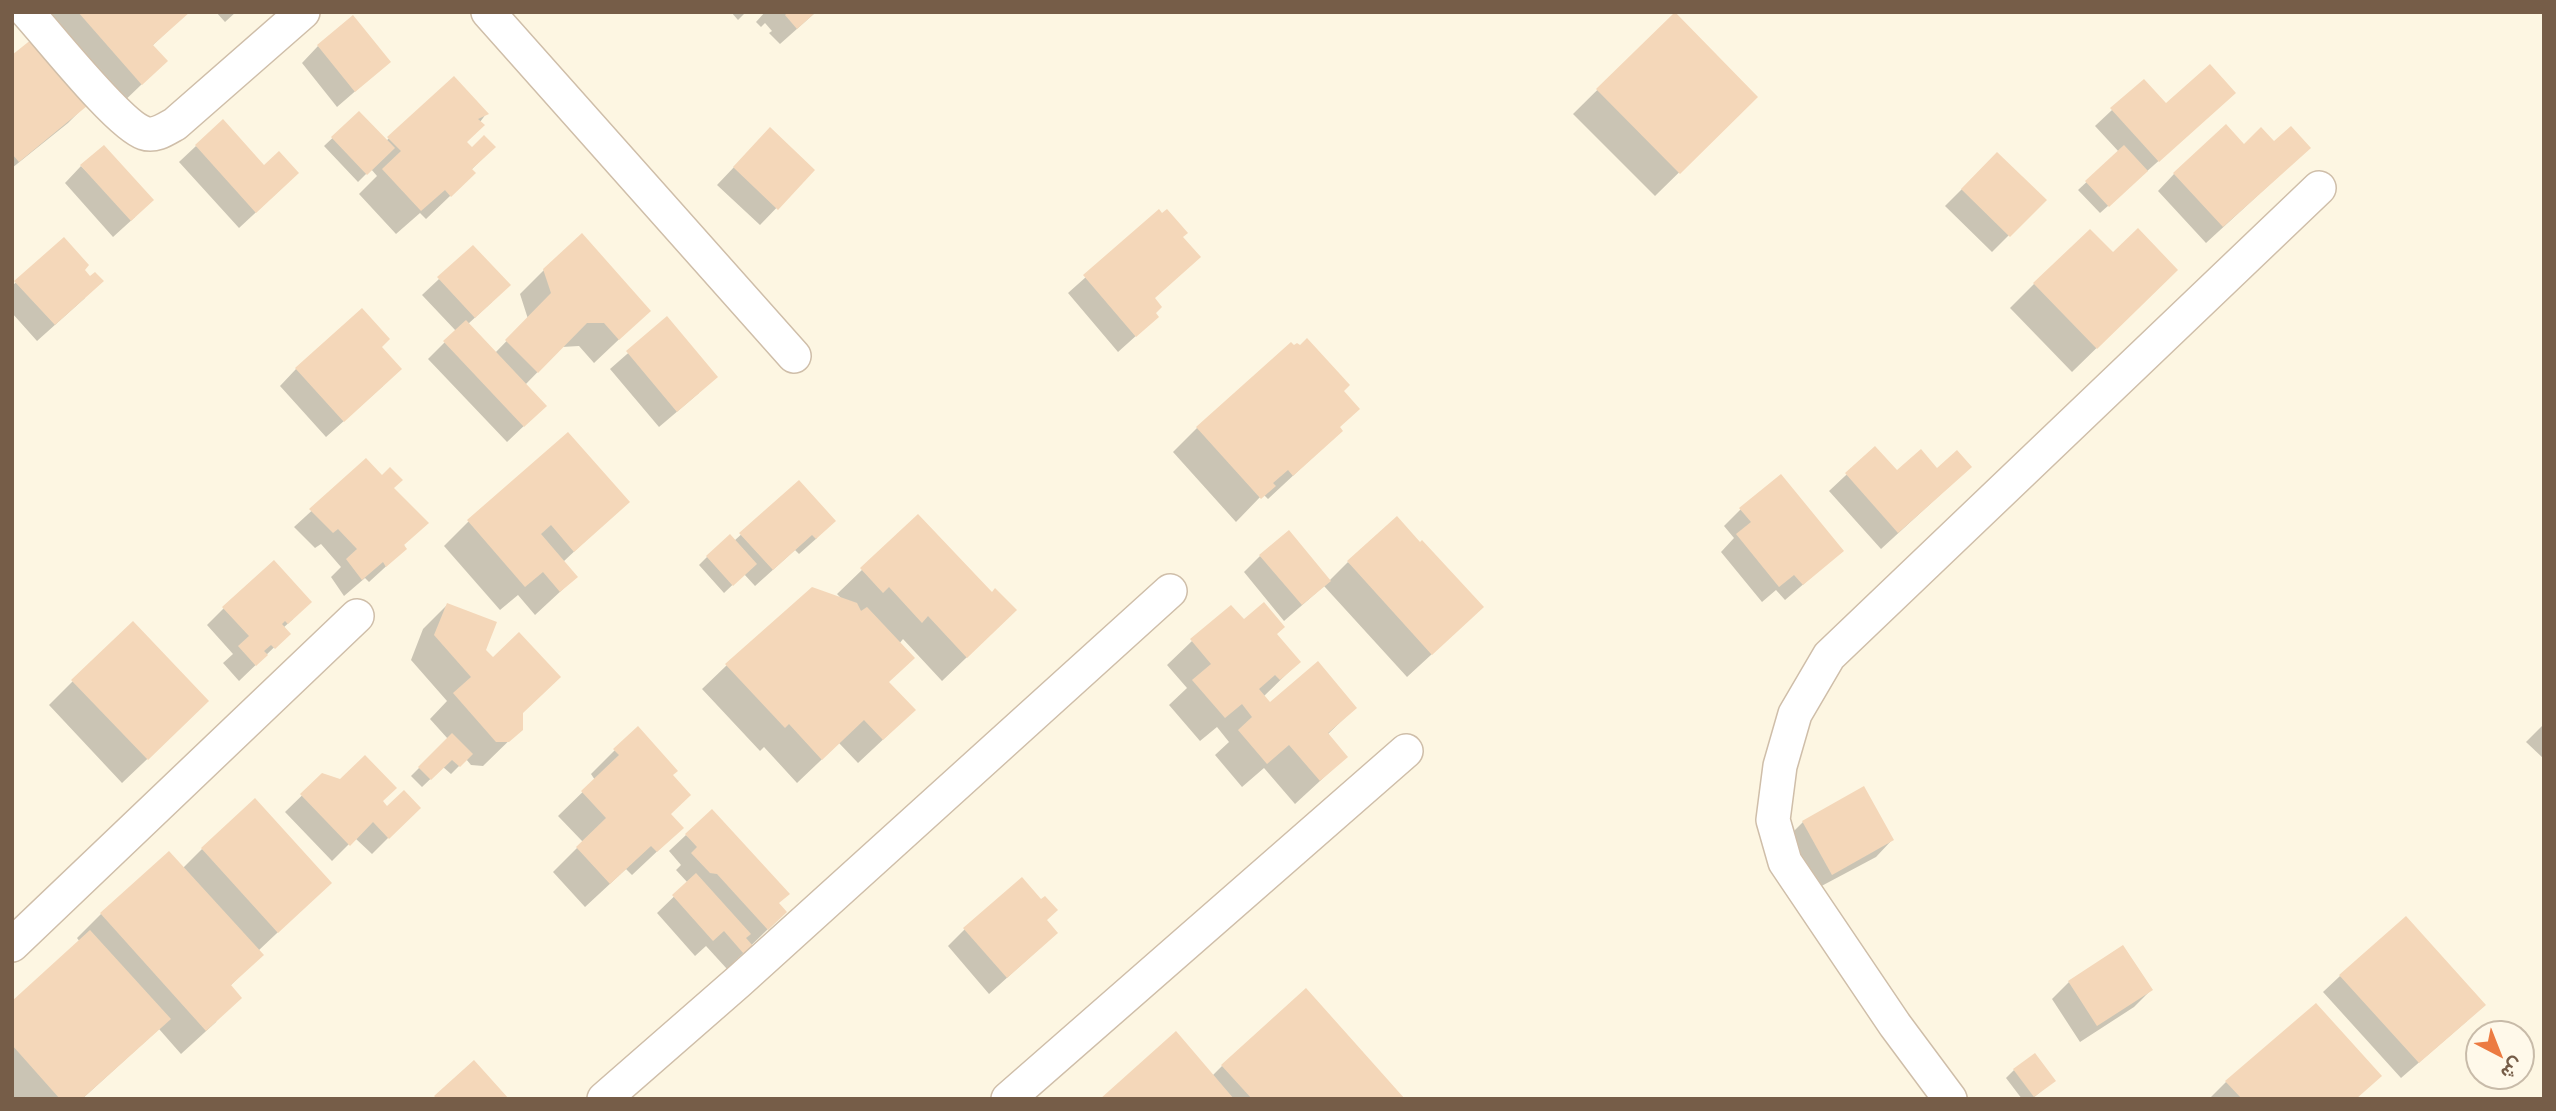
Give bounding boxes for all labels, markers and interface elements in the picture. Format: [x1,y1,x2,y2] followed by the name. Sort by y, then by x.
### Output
[2465,1020,2535,1090] north arrow
[2496,1053,2529,1086] text: ش

